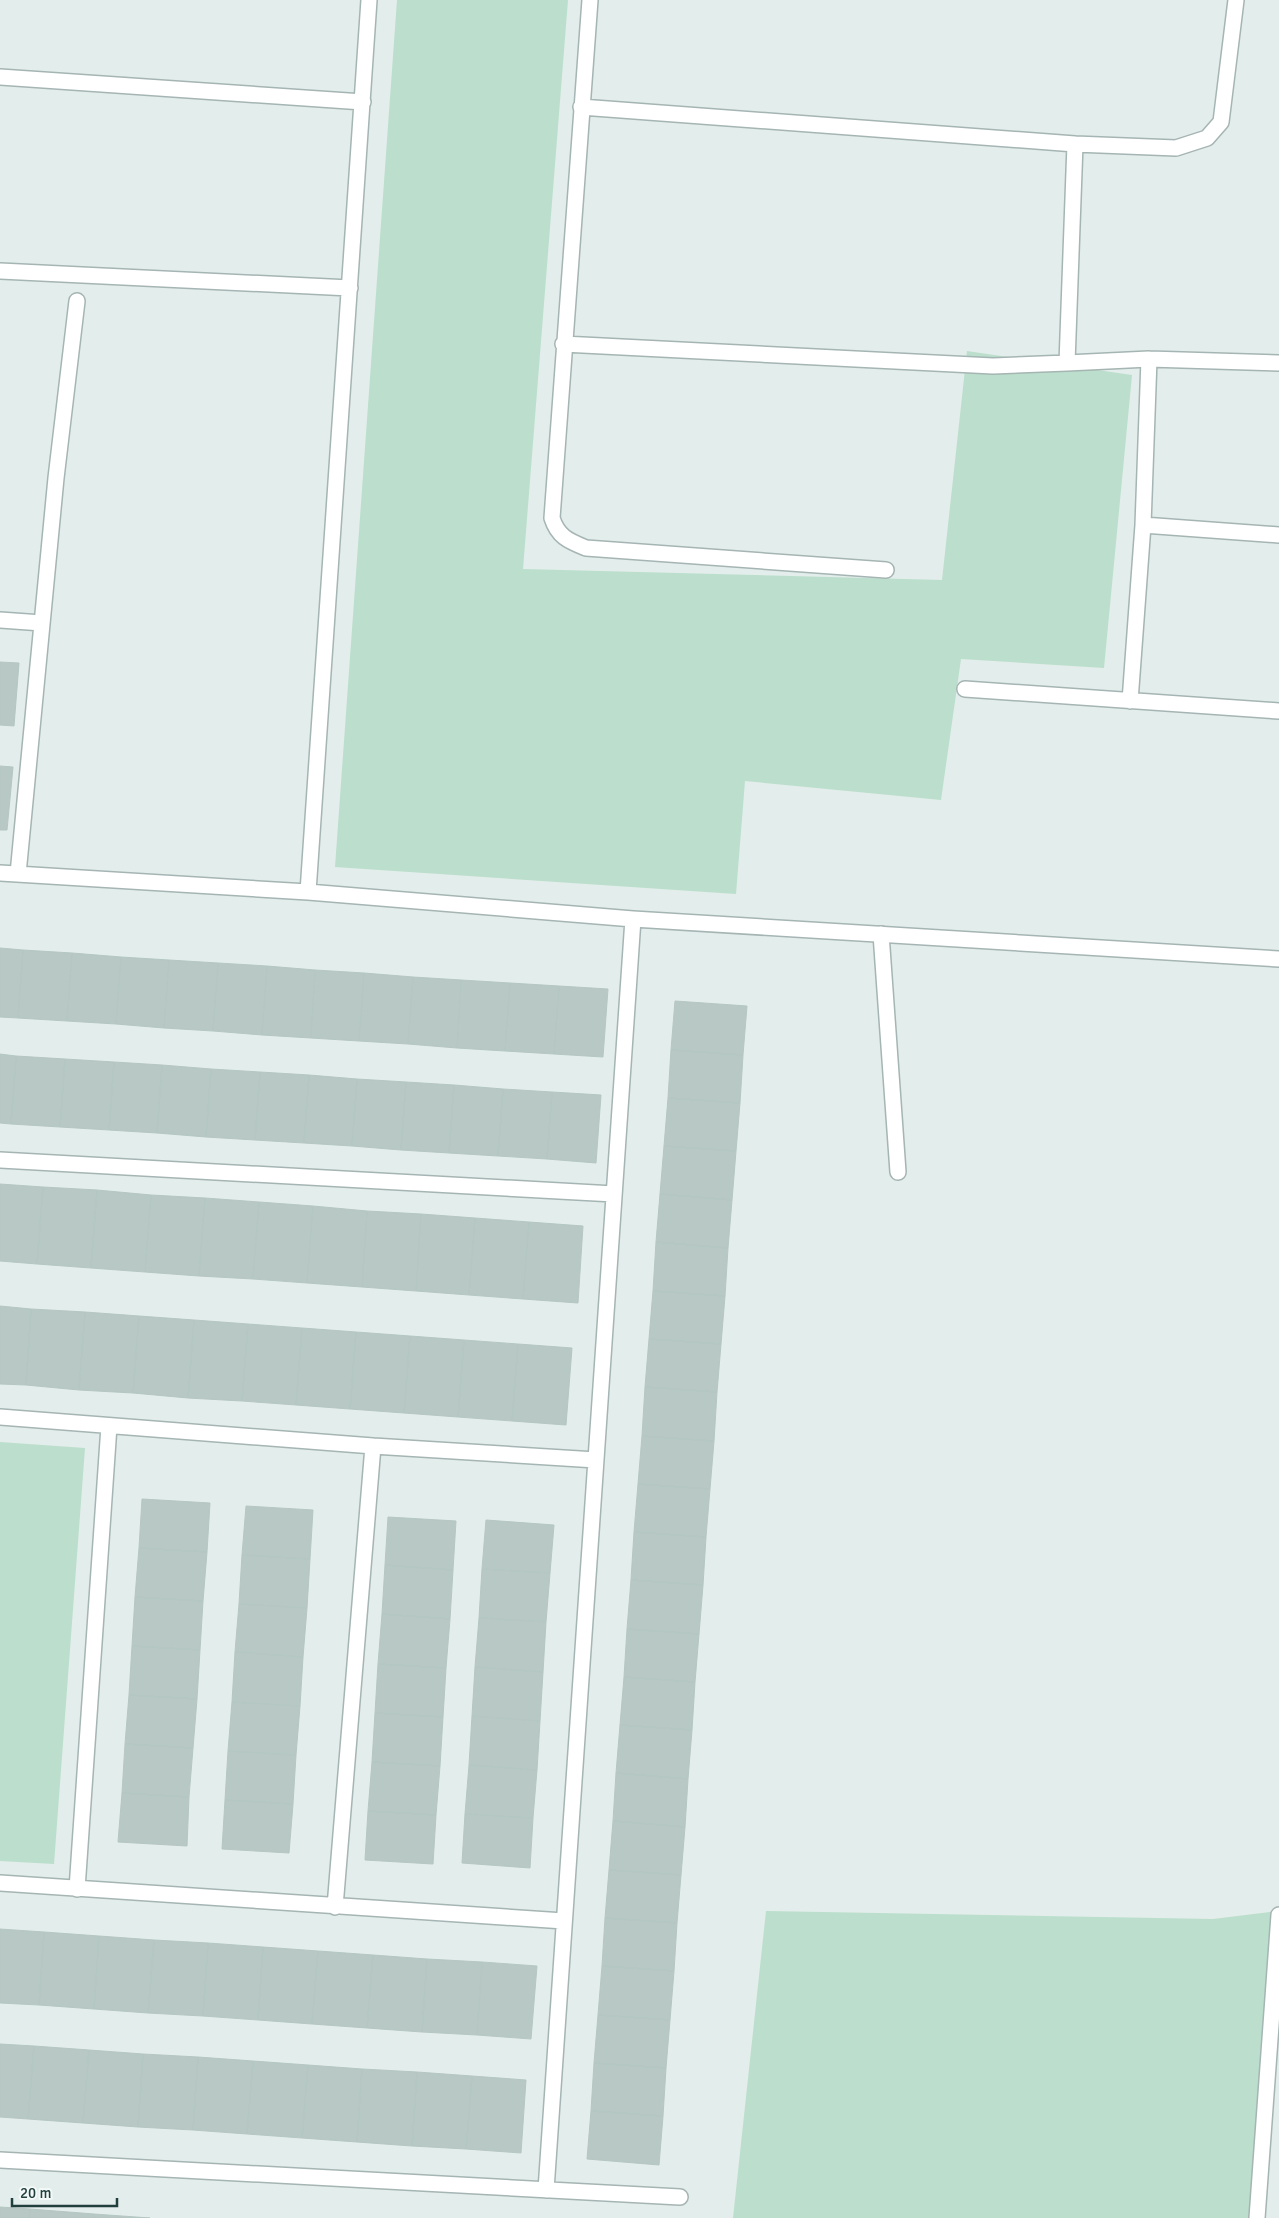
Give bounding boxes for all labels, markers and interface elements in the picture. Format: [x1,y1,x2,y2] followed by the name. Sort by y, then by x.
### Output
[12,2176,118,2208] scale bar
[20,2184,51,2202] text: 20 m

